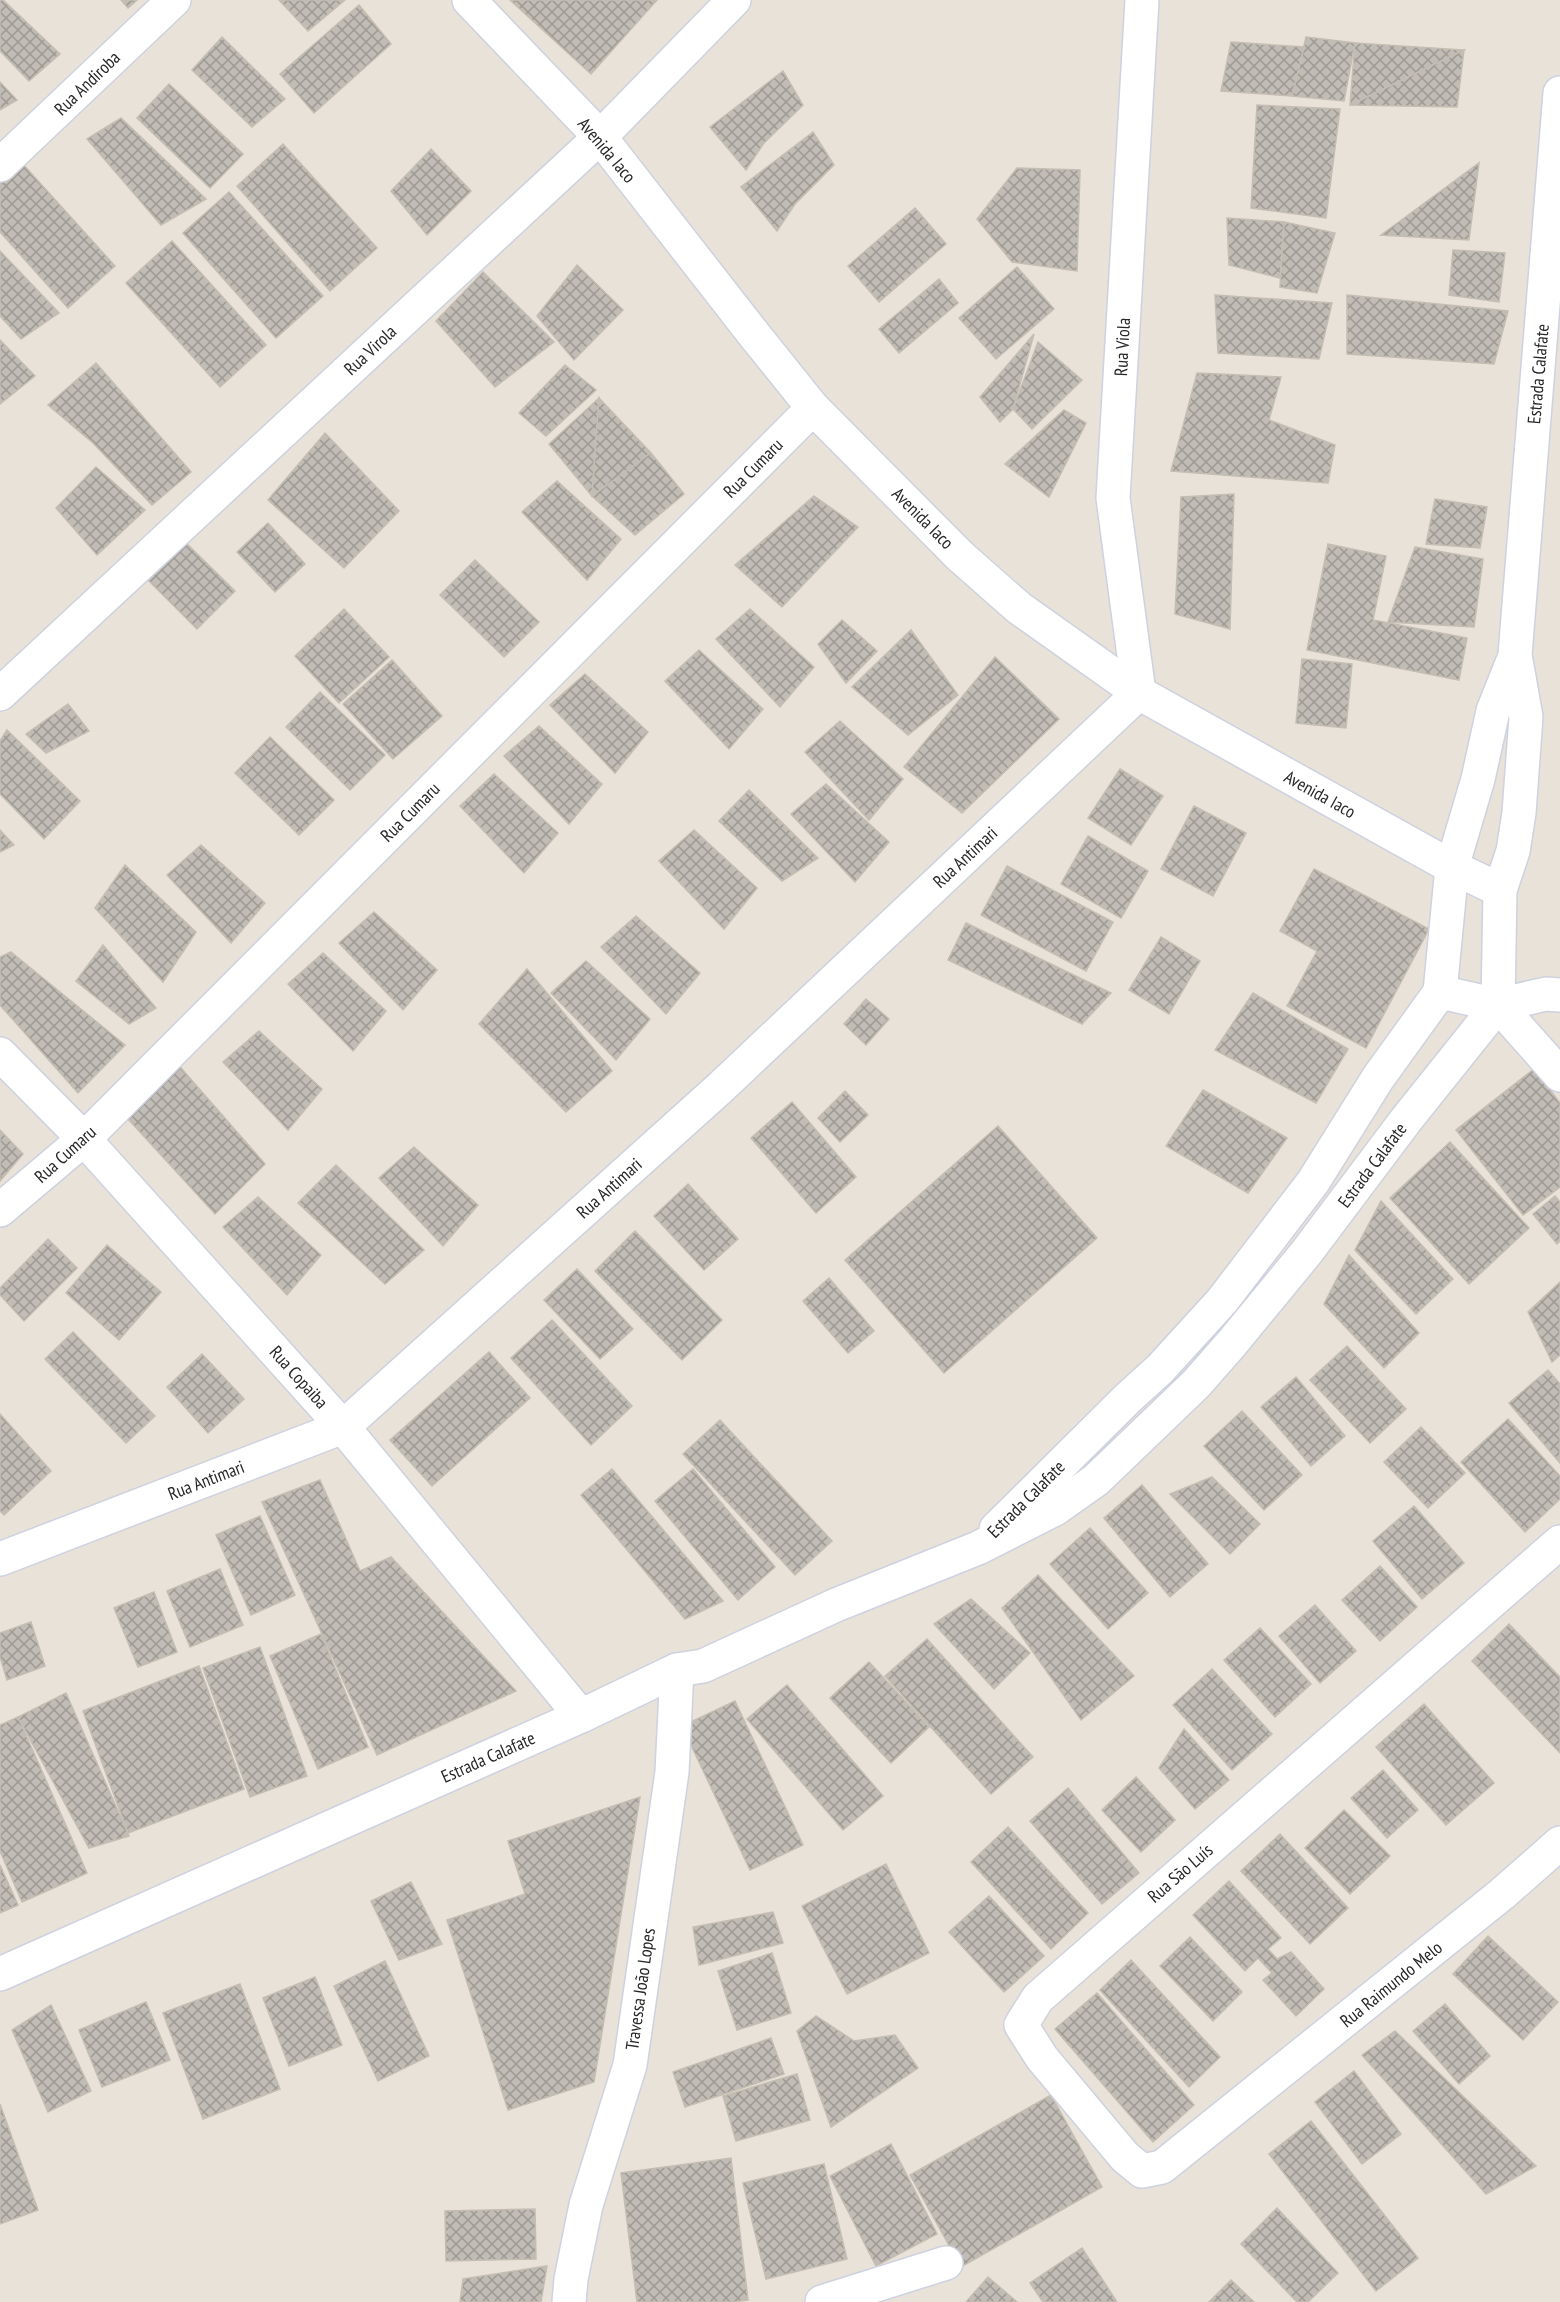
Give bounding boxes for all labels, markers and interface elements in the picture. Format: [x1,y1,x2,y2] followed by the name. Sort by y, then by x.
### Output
[49,46,125,120] street label: Rua Andiroba
[573,113,641,188] street label: Avenida Iaco
[1109,317,1135,377] street label: Rua Viola
[339,320,401,380] street label: Rua Virola
[1522,323,1554,425] street label: Estrada Calafate
[718,433,788,503] street label: Rua Cumaru
[887,482,959,554] street label: Avenida Iaco
[1280,765,1360,823] street label: Avenida Iaco
[375,777,445,847] street label: Rua Cumaru
[928,821,1002,893] street label: Rua Antimari
[1333,1118,1411,1212] street label: Estrada Calafate
[29,1120,101,1188] street label: Rua Cumaru
[572,1153,646,1223] street label: Rua Antimari
[265,1341,333,1413] street label: Rua Copaiba
[165,1455,247,1505] street label: Rua Antimari
[982,1455,1070,1543] street label: Estrada Calafate
[437,1726,539,1788] street label: Estrada Calafate
[1143,1838,1217,1908] street label: Rua São Luís
[620,1927,660,2051] street label: Travessa João Lopes
[1335,1936,1447,2032] street label: Rua Raimundo Melo

